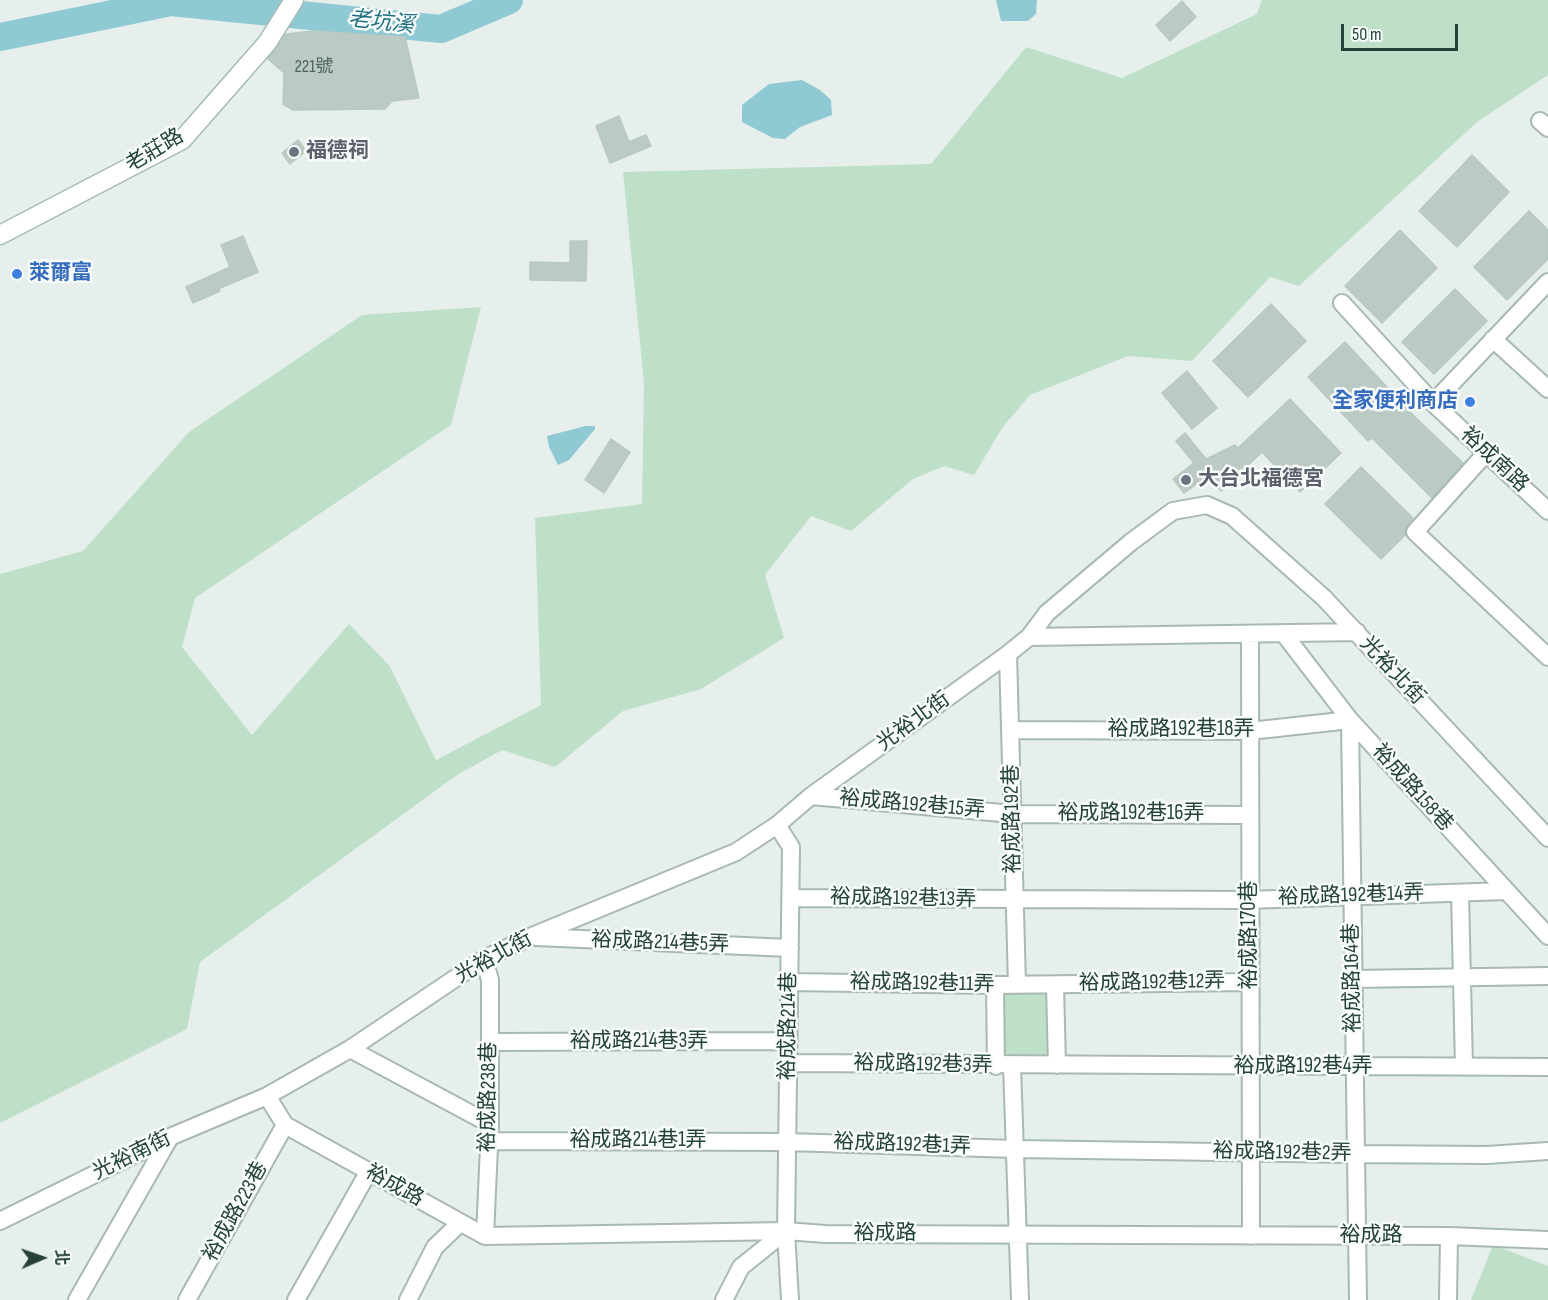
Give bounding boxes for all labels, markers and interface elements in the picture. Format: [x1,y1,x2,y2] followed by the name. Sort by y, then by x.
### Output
[347,6,415,40] water label: 老坑溪
[1344,12,1461,50] scale bar
[1352,24,1382,45] text: 50 m
[294,56,334,78] house number: 221號
[122,124,188,178] street label: 老莊路
[306,139,369,165] place label: 福德祠
[287,145,301,159] marker: 福德祠
[29,261,92,287] place label: 萊爾富
[10,267,24,281] marker: 萊爾富
[1332,389,1458,415] place label: 全家便利商店
[1463,395,1477,409] marker: 全家便利商店
[1455,422,1533,498] street label: 裕成南路
[1198,467,1324,493] place label: 大台北福德宮
[1179,473,1193,487] marker: 大台北福德宮
[1354,632,1430,710] street label: 光裕北街
[873,687,955,757] street label: 光裕北街
[1108,717,1254,743] street label: 裕成路192巷18弄
[1366,739,1458,837] street label: 裕成路158巷
[999,764,1027,874] street label: 裕成路192巷
[838,786,986,824] street label: 裕成路192巷15弄
[1058,801,1204,827] street label: 裕成路192巷16弄
[1237,880,1263,990] street label: 裕成路170巷
[1277,881,1425,911] street label: 裕成路192巷14弄
[830,885,976,913] street label: 裕成路192巷13弄
[1339,923,1367,1033] street label: 裕成路164巷
[451,927,537,989] street label: 光裕北街
[590,928,730,958] street label: 裕成路214巷5弄
[1079,969,1225,997] street label: 裕成路192巷12弄
[849,970,995,998] street label: 裕成路192巷11弄
[775,971,803,1081] street label: 裕成路214巷
[570,1029,708,1055] street label: 裕成路214巷3弄
[475,1041,503,1153] street label: 裕成路238巷
[853,1051,993,1079] street label: 裕成路192巷3弄
[1233,1054,1373,1080] street label: 裕成路192巷4弄
[89,1126,175,1186] street label: 光裕南街
[569,1128,707,1154] street label: 裕成路214巷1弄
[833,1130,971,1160] street label: 裕成路192巷1弄
[1212,1139,1352,1167] street label: 裕成路192巷2弄
[198,1158,274,1266] street label: 裕成路223巷
[360,1160,428,1212] street label: 裕成路
[854,1221,916,1247] street label: 裕成路
[1340,1223,1402,1249] street label: 裕成路
[12,1228,72,1288] north arrow
[51,1249,70,1266] text: 北

